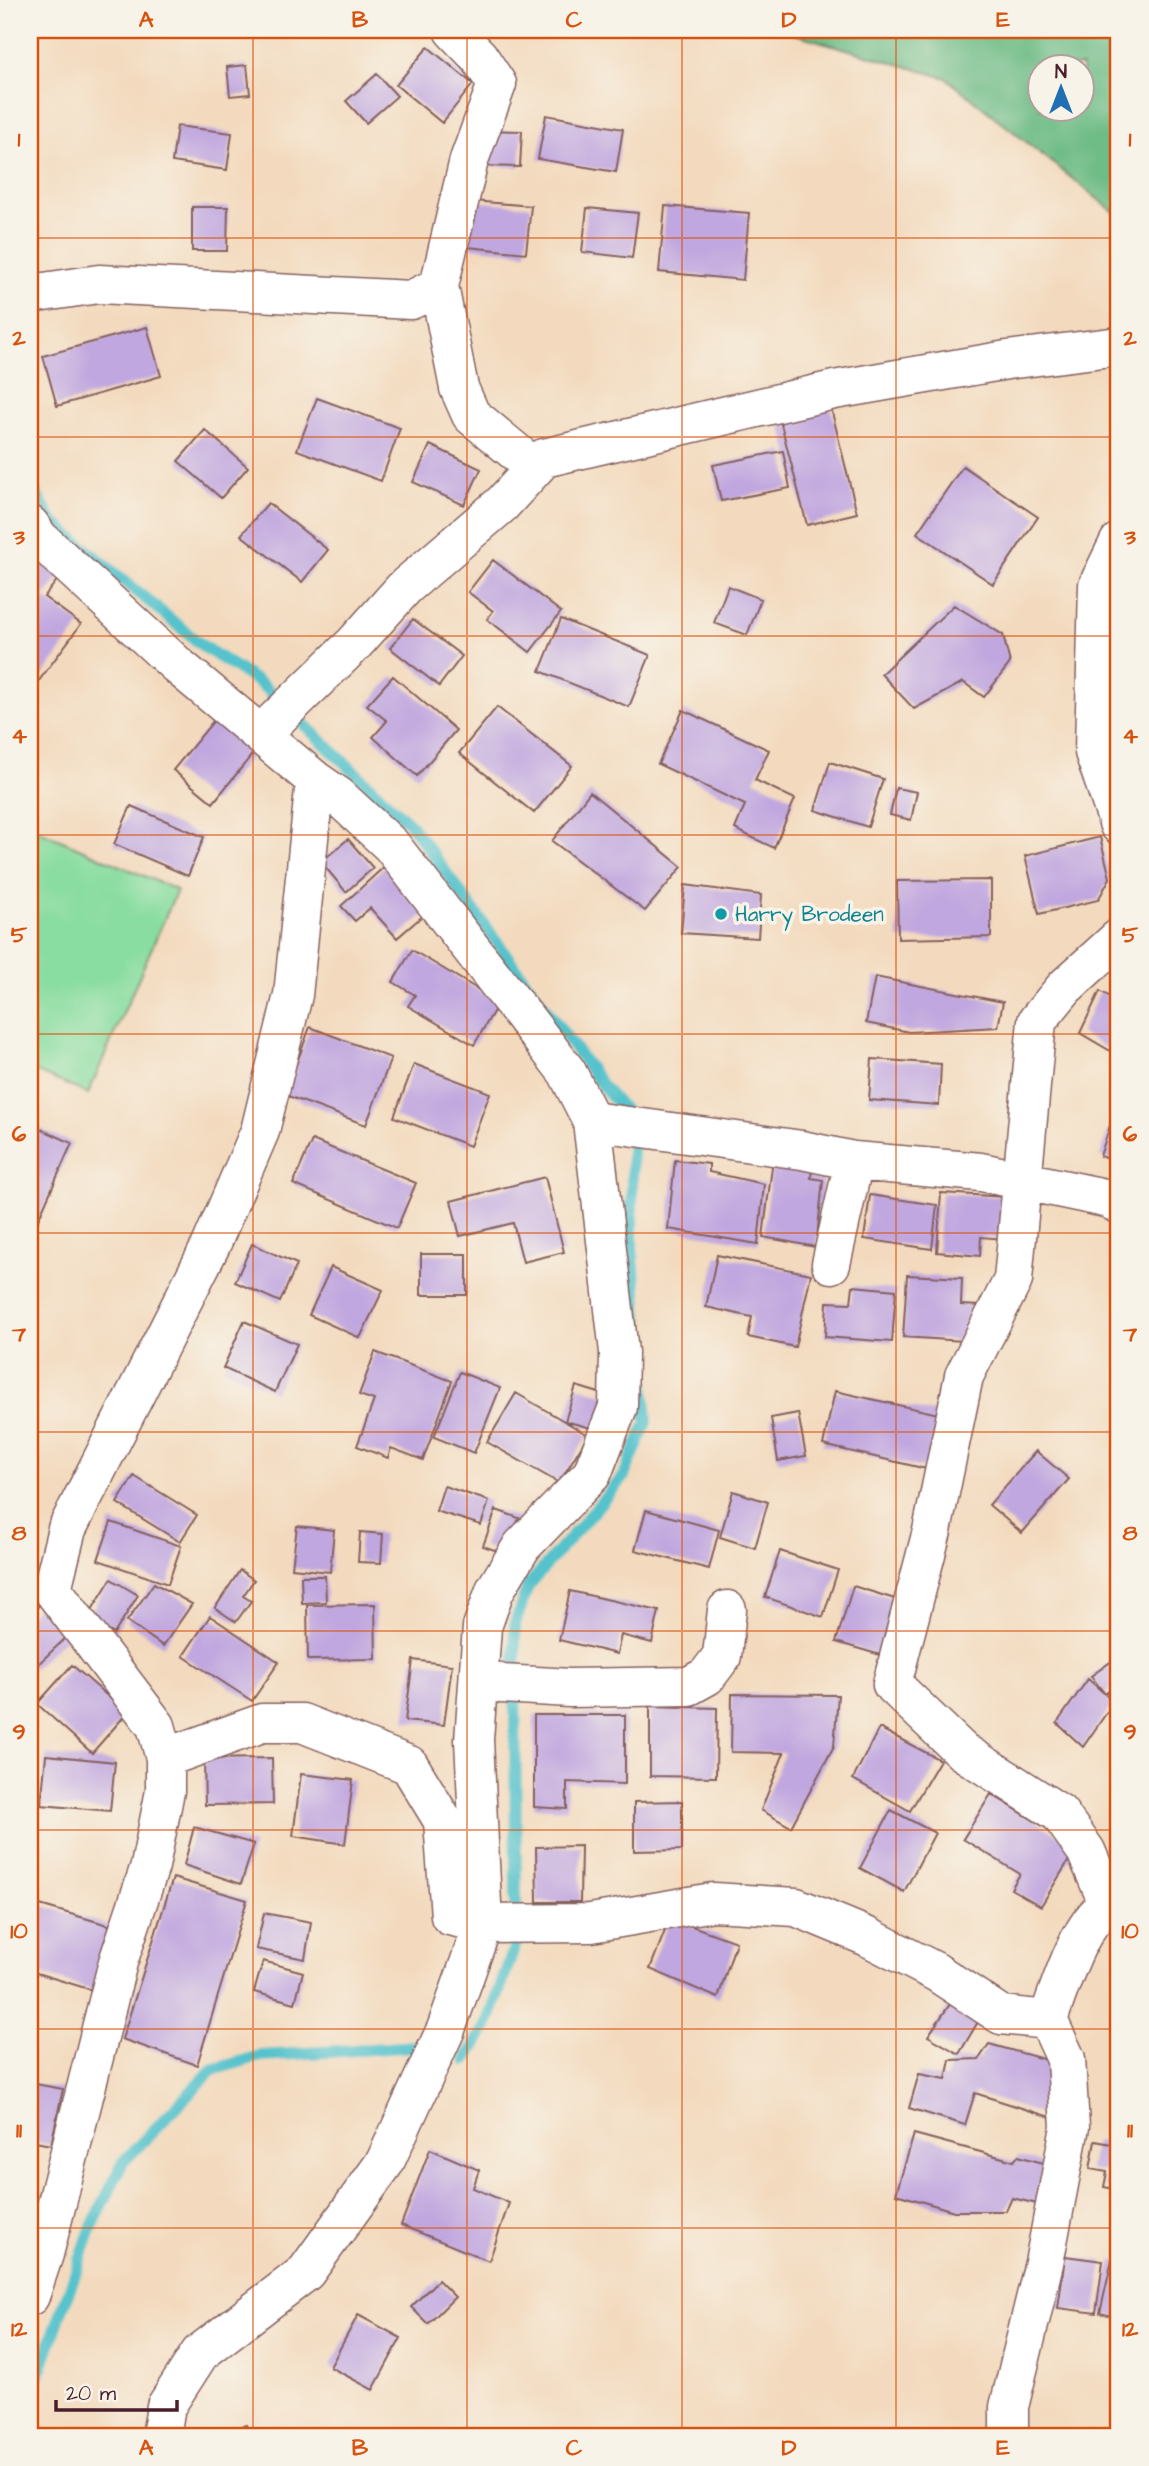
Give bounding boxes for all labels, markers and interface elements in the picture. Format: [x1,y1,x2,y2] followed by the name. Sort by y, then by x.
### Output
[139,4,154,36] text: A
[352,4,369,36] text: B
[566,4,583,36] text: C
[782,4,797,36] text: D
[996,4,1010,36] text: E
[1026,52,1096,122] north arrow
[1055,59,1067,86] text: N
[18,123,21,155] text: 1
[1129,123,1132,155] text: 1
[11,322,26,354] text: 2
[1122,322,1137,354] text: 2
[12,521,25,553] text: 3
[1123,521,1136,553] text: 3
[11,720,27,752] text: 4
[1122,720,1138,752] text: 4
[735,900,884,931] place label: Harry Brodeen
[713,906,729,922] marker: Harry Brodeen
[11,919,28,951] text: 5
[1122,919,1139,951] text: 5
[12,1118,27,1150] text: 6
[1123,1118,1138,1150] text: 6
[11,1318,27,1350] text: 7
[1122,1318,1138,1350] text: 7
[12,1517,27,1549] text: 8
[1123,1517,1138,1549] text: 8
[12,1716,26,1748] text: 9
[1123,1716,1137,1748] text: 9
[10,1915,28,1947] text: 10
[1121,1915,1139,1947] text: 10
[16,2114,22,2146] text: 11
[1127,2114,1133,2146] text: 11
[11,2313,28,2345] text: 12
[1122,2313,1139,2345] text: 12
[56,2368,177,2412] scale bar
[66,2379,117,2408] text: 20 m
[139,2432,154,2464] text: A
[352,2432,369,2464] text: B
[566,2432,583,2464] text: C
[782,2432,797,2464] text: D
[996,2432,1010,2464] text: E

